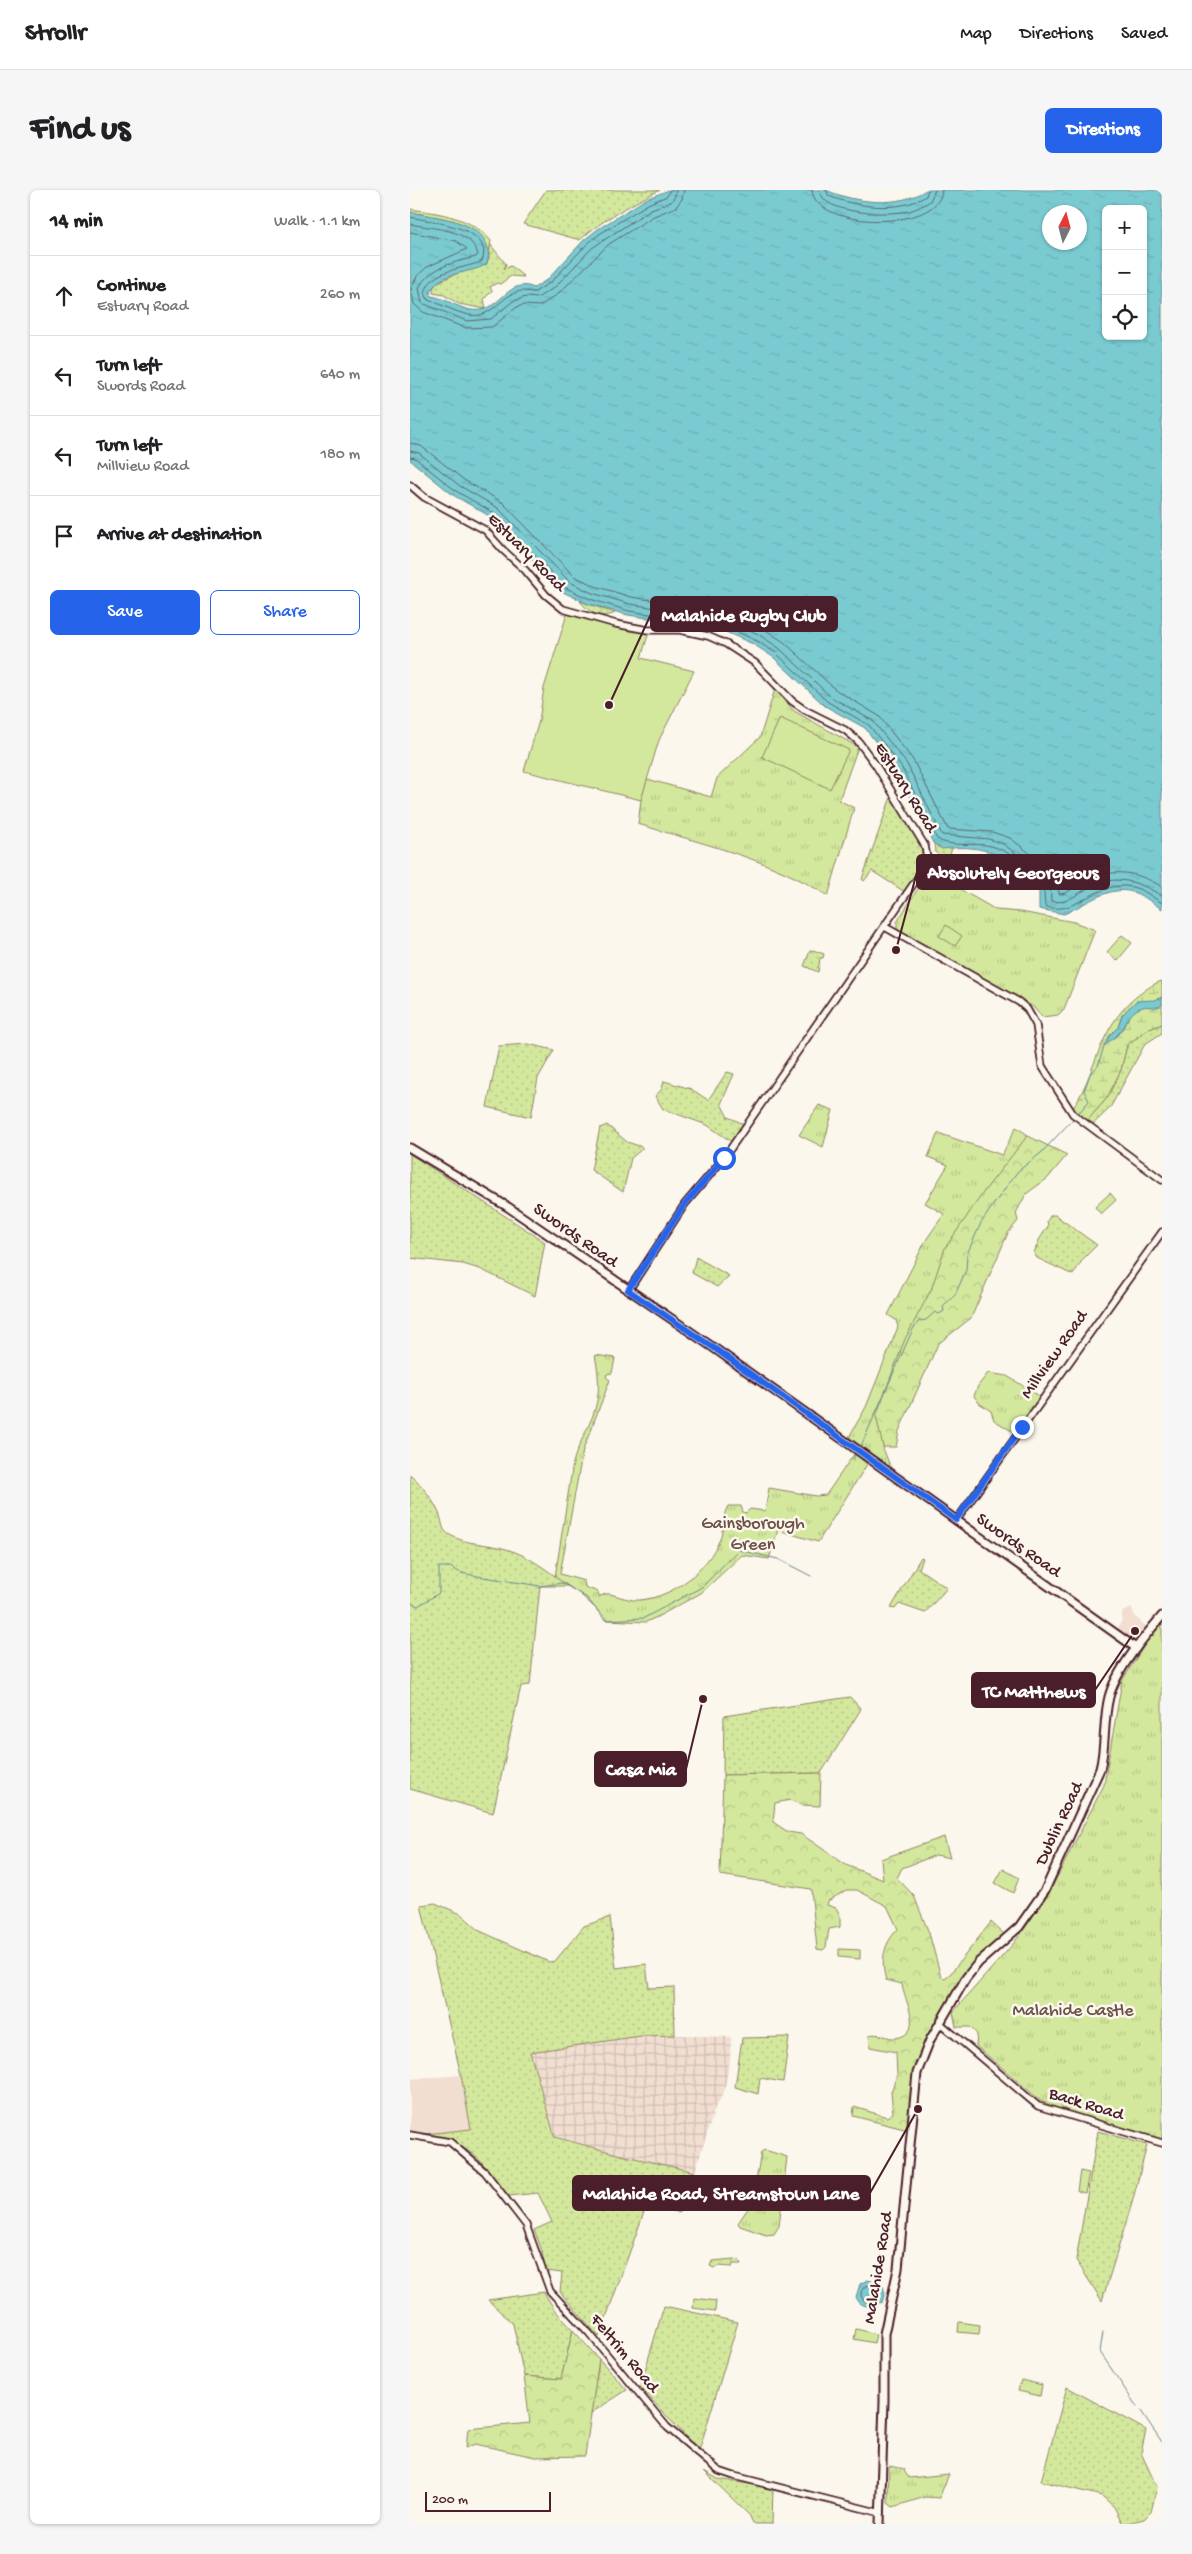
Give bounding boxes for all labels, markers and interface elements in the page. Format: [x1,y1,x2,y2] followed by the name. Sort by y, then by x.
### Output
[25,20,86,49] text: Strollr
[960,24,992,45] text: Map
[1020,24,1093,45] text: Directions
[1121,24,1167,45] text: Saved
[1045,108,1162,153] button: Directions
[30,110,130,151] text: Find us
[1042,205,1087,250] north arrow
[1102,205,1147,340] map controls
[1102,205,1147,250] button: +
[50,210,103,235] text: 14 min
[274,213,360,232] text: Walk · 1.1 km
[1102,250,1147,295] button: −
[97,275,166,298] text: Continue
[50,282,78,310] icon: ahead
[320,286,360,305] text: 260 m
[1102,295,1147,340] button: locate
[97,298,188,317] text: Estuary Road
[97,355,161,378] text: Turn left
[50,362,78,390] icon: left
[320,366,360,385] text: 640 m
[97,378,185,397] text: Swords Road
[97,435,161,458] text: Turn left
[50,442,78,470] icon: left
[321,446,360,465] text: 180 m
[97,458,189,477] text: Millview Road
[482,509,571,598] street label: Estuary Road
[50,522,78,550] icon: arrive
[97,524,261,547] text: Arrive at destination
[50,590,200,635] button: Save
[210,590,360,635] button: Share
[651,597,837,631] callout: Malahide Rugby Club
[661,606,827,629] text: Malahide Rugby Club
[869,739,942,838] street label: Estuary Road
[917,855,1109,889] callout: Absolutely Georgeous
[926,863,1100,886] text: Absolutely Georgeous
[713,1147,736,1170] route start
[529,1199,623,1274] street label: Swords Road
[1017,1306,1094,1403] street label: Millview Road
[1011,1416,1034,1439] route end
[972,1509,1066,1584] street label: Swords Road
[701,1514,805,1556] park label: Gainsborough Green
[972,1673,1095,1707] callout: TC Matthews
[980,1682,1087,1705] text: TC Matthews
[595,1752,686,1786] callout: Casa Mia
[605,1760,678,1783] text: Casa Mia
[1031,1778,1089,1870] street label: Dublin Road
[1012,2001,1134,2022] park label: Malahide Castle
[1045,2083,1127,2127] street label: Back Road
[573,2176,870,2210] callout: Malahide Road, Streamstown Lane
[583,2184,860,2207] text: Malahide Road, Streamstown Lane
[860,2209,898,2326] street label: Malahide Road
[584,2310,664,2399] street label: Feltrim Road
[425,2489,551,2512] scale bar
[432,2492,468,2509] text: 200 m

